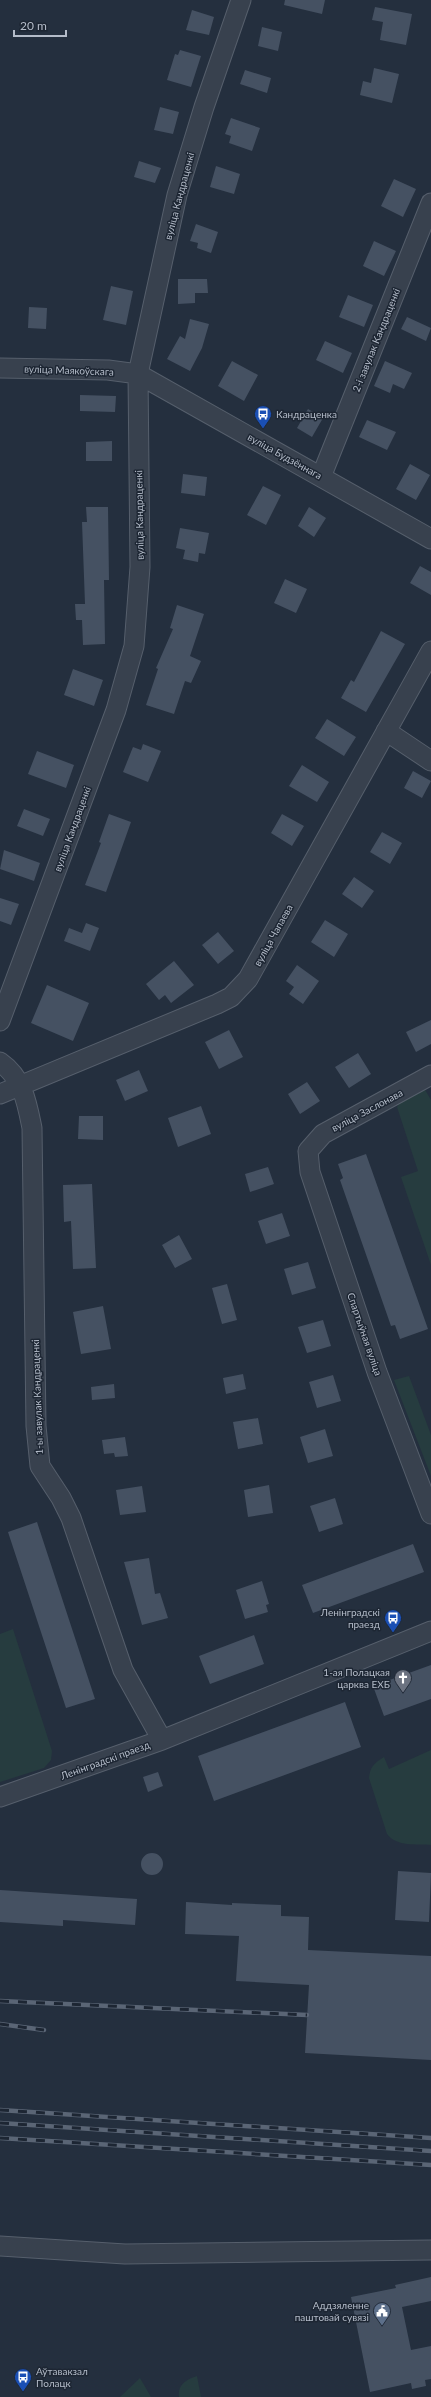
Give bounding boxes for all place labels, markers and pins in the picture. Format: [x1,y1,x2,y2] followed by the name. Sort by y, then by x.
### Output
[253,404,273,429] bus stop icon: Кандраценка
[276,408,337,420] place label: Кандраценка
[320,1606,380,1630] place label: Ленінградскі праезд
[383,1608,403,1633] bus stop icon: Ленінградскі праезд
[323,1666,390,1690] place label: 1-ая Полацкая царква ЕХБ
[393,1668,413,1693] church icon: 1-ая Полацкая царква ЕХБ
[295,2299,369,2323] place label: Аддзяленне паштовай сувязі
[372,2301,392,2326] public building icon: Аддзяленне паштовай сувязі
[36,2365,88,2389] place label: Аўтавакзал Полацк
[13,2367,33,2392] bus stop icon: Аўтавакзал Полацк

